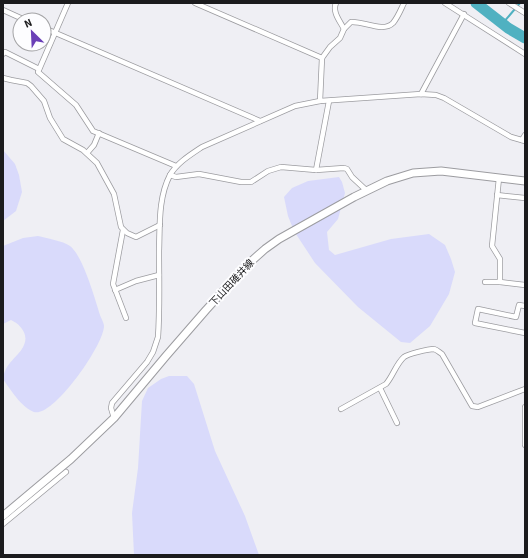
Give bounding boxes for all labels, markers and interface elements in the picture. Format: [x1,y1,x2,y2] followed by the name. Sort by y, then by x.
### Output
[12,12,52,52] north arrow
[22,15,35,32] text: N
[206,256,258,310] street label: 下山田碓井線

